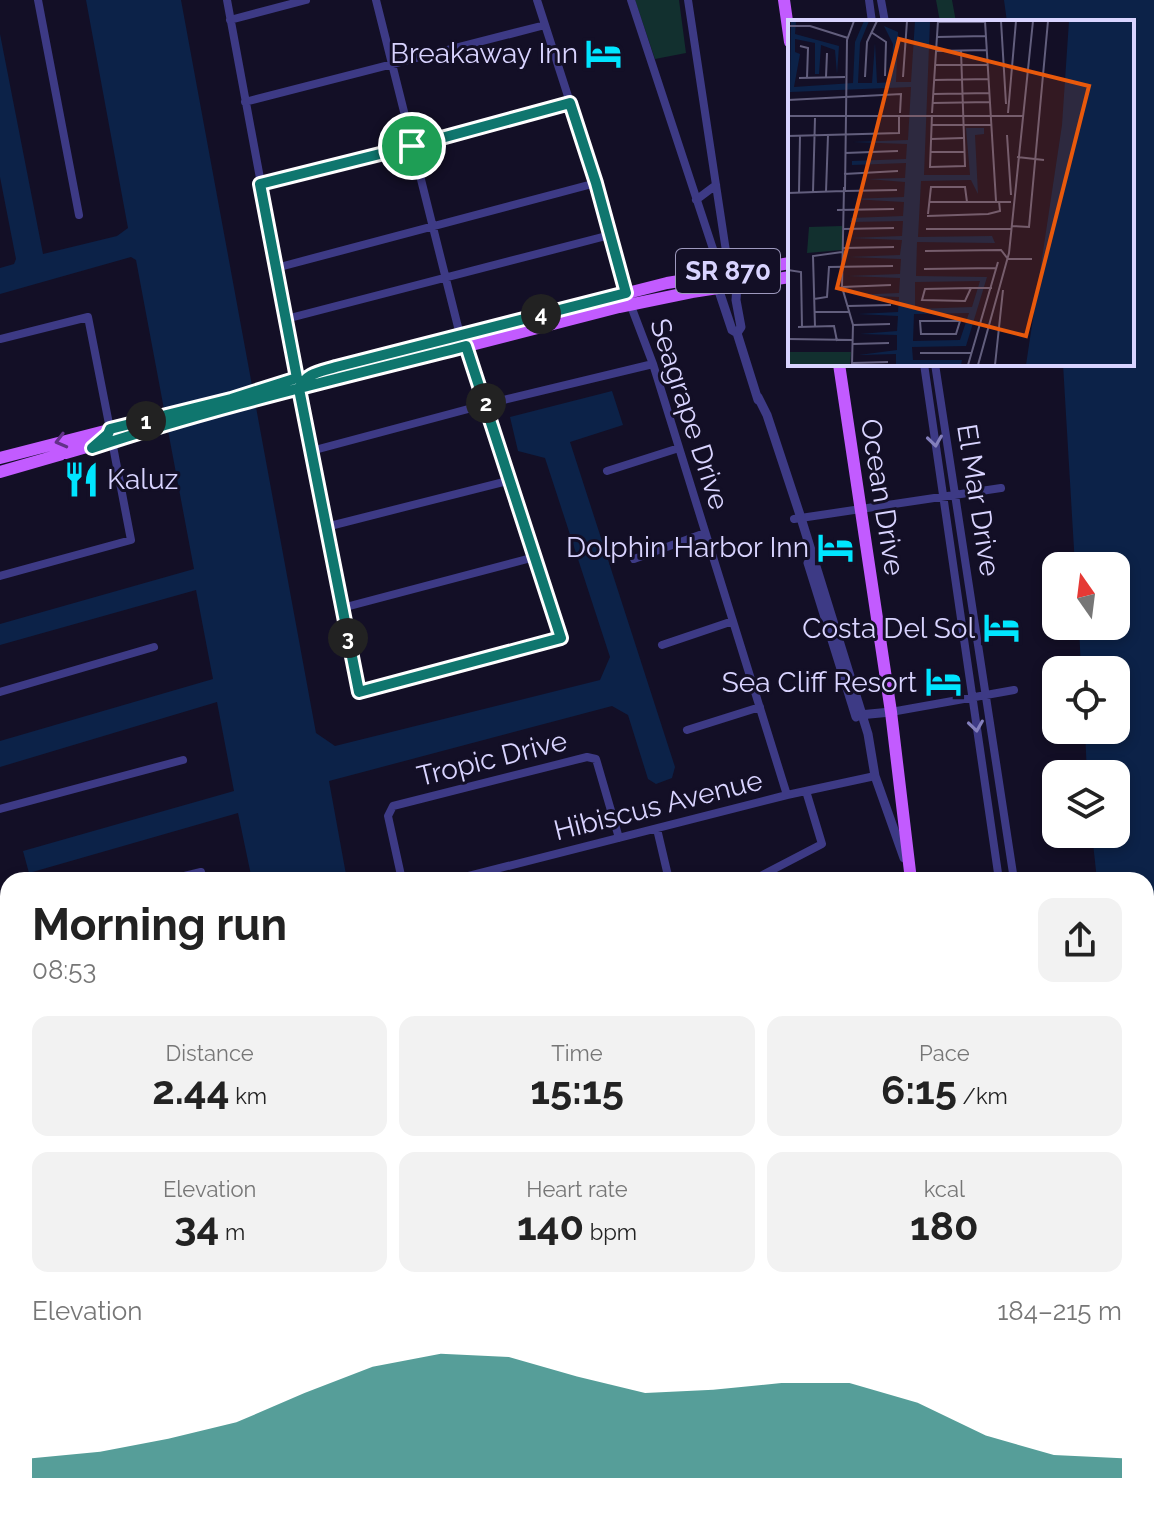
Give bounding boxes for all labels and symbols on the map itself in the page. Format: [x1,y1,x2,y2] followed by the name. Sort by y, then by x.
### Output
[788,20,1134,366] inset map
[585,34,623,72] hotel icon: Breakaway Inn
[390,37,578,70] place label: Breakaway Inn
[378,112,446,180] pin
[676,249,780,293] road number: SR 870
[521,294,561,334] pin: 4
[643,315,736,514] street label: Seagrape Drive
[466,383,506,423] pin: 2
[126,401,166,441] pin: 1
[854,416,911,578] street label: Ocean Drive
[950,422,1007,579] street label: El Mar Drive
[55,432,69,449] one-way arrow
[926,435,943,448] one-way arrow
[62,460,100,498] restaurant icon: Kaluz
[107,463,178,496] place label: Kaluz
[816,528,854,566] hotel icon: Dolphin Harbor Inn
[566,531,809,564] place label: Dolphin Harbor Inn
[1042,552,1130,640] north arrow
[982,609,1020,647] hotel icon: Costa Del Sol
[802,612,975,645] place label: Costa Del Sol
[328,618,368,658] pin: 3
[924,663,962,701] hotel icon: Sea Cliff Resort
[722,666,918,699] place label: Sea Cliff Resort
[967,719,984,733] one-way arrow
[414,724,570,793] street label: Tropic Drive
[550,764,766,847] street label: Hibiscus Avenue

